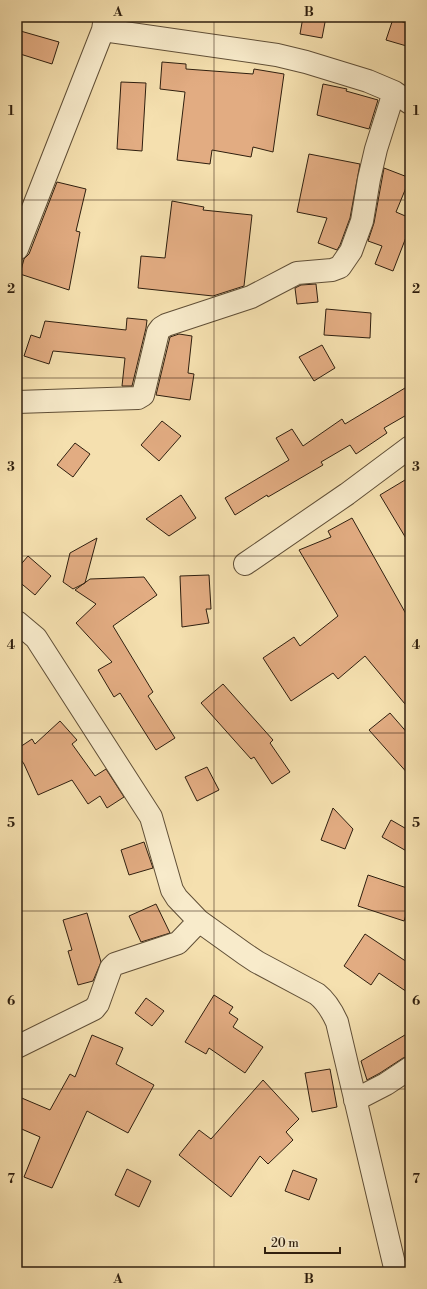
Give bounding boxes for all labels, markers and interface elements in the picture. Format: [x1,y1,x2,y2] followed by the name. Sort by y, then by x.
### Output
[112,4,123,20] text: A
[304,4,314,20] text: B
[8,103,15,119] text: 1
[413,103,420,119] text: 1
[7,281,15,297] text: 2
[412,281,420,297] text: 2
[7,459,15,475] text: 3
[412,459,420,475] text: 3
[7,637,16,653] text: 4
[412,637,421,653] text: 4
[7,815,15,831] text: 5
[412,815,420,831] text: 5
[7,993,15,1009] text: 6
[412,993,420,1009] text: 6
[7,1171,15,1187] text: 7
[412,1171,420,1187] text: 7
[265,1229,340,1255] scale bar
[271,1236,299,1251] text: 20 m
[112,1271,123,1287] text: A
[304,1271,314,1287] text: B

